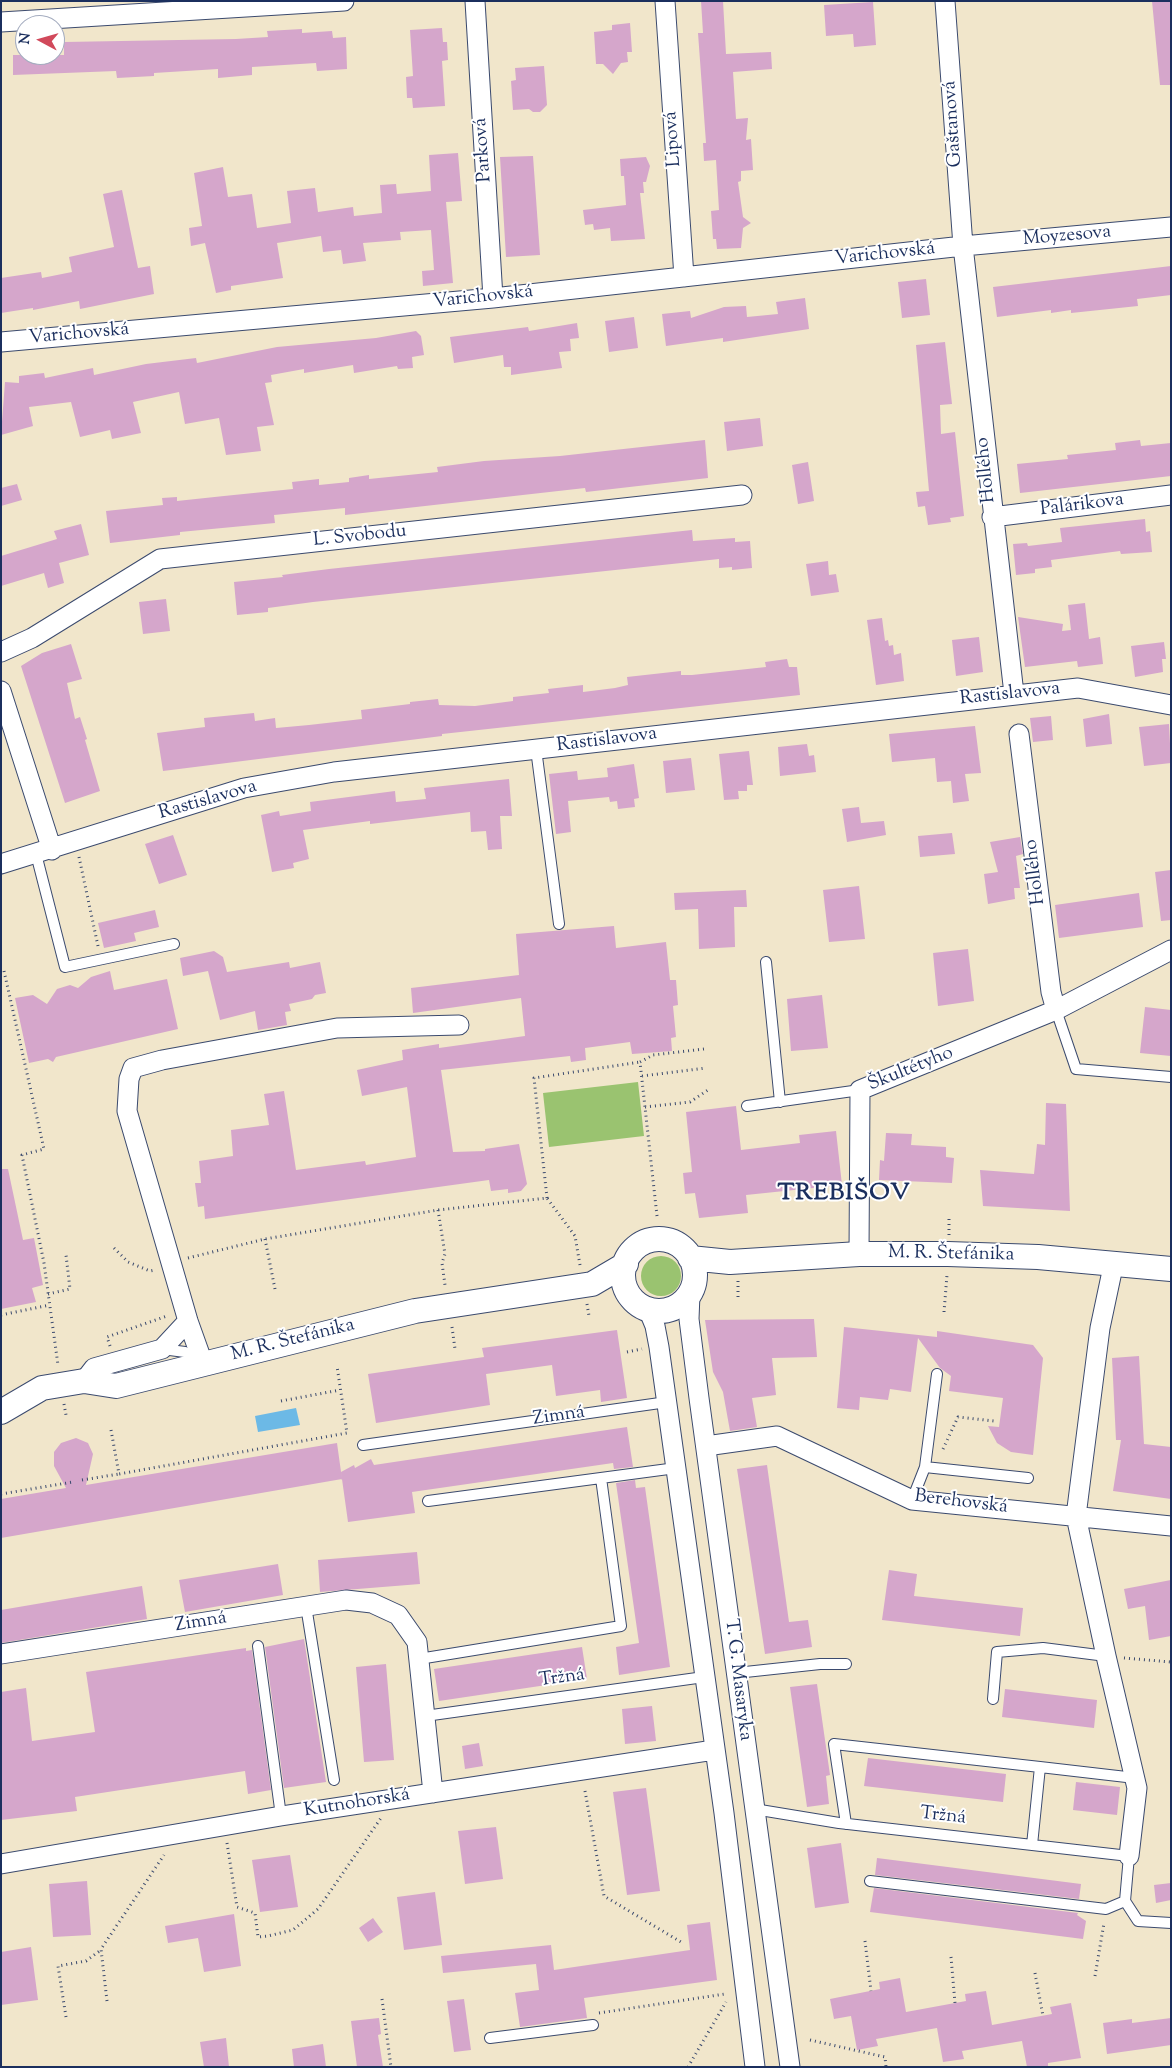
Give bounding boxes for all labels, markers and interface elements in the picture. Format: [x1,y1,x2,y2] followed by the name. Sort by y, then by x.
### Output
[15,15,65,65] north arrow
[16,32,37,45] text: N
[940,80,968,168] street label: Gaštanová
[661,110,687,168] street label: Lipová
[470,117,498,183] street label: Parková
[1022,222,1112,252] street label: Moyzesova
[834,238,936,272] street label: Varichovská
[432,281,534,315] street label: Varichovská
[28,319,130,351] street label: Varichovská
[972,436,1002,504] street label: Hollého
[1039,490,1125,522] street label: Palárikova
[312,521,408,553] street label: L. Svobodu
[959,678,1061,712] street label: Rastislavova
[556,724,658,758] street label: Rastislavova
[156,776,260,826] street label: Rastislavova
[1021,838,1051,906] street label: Hollého
[865,1043,957,1097] street label: Škultétyho
[776,1181,912,1209] district label: TREBIŠOV
[888,1242,1014,1268] street label: M. R. Štefánika
[229,1315,357,1367] street label: M. R. Štefánika
[532,1402,586,1432] street label: Zimná
[913,1486,1009,1520] street label: Berehovská
[174,1608,228,1638] street label: Zimná
[718,1618,756,1742] street label: T. G. Masaryka
[538,1665,586,1693] street label: Tržná
[302,1784,412,1824] street label: Kutnohorská
[919,1803,967,1831] street label: Tržná

